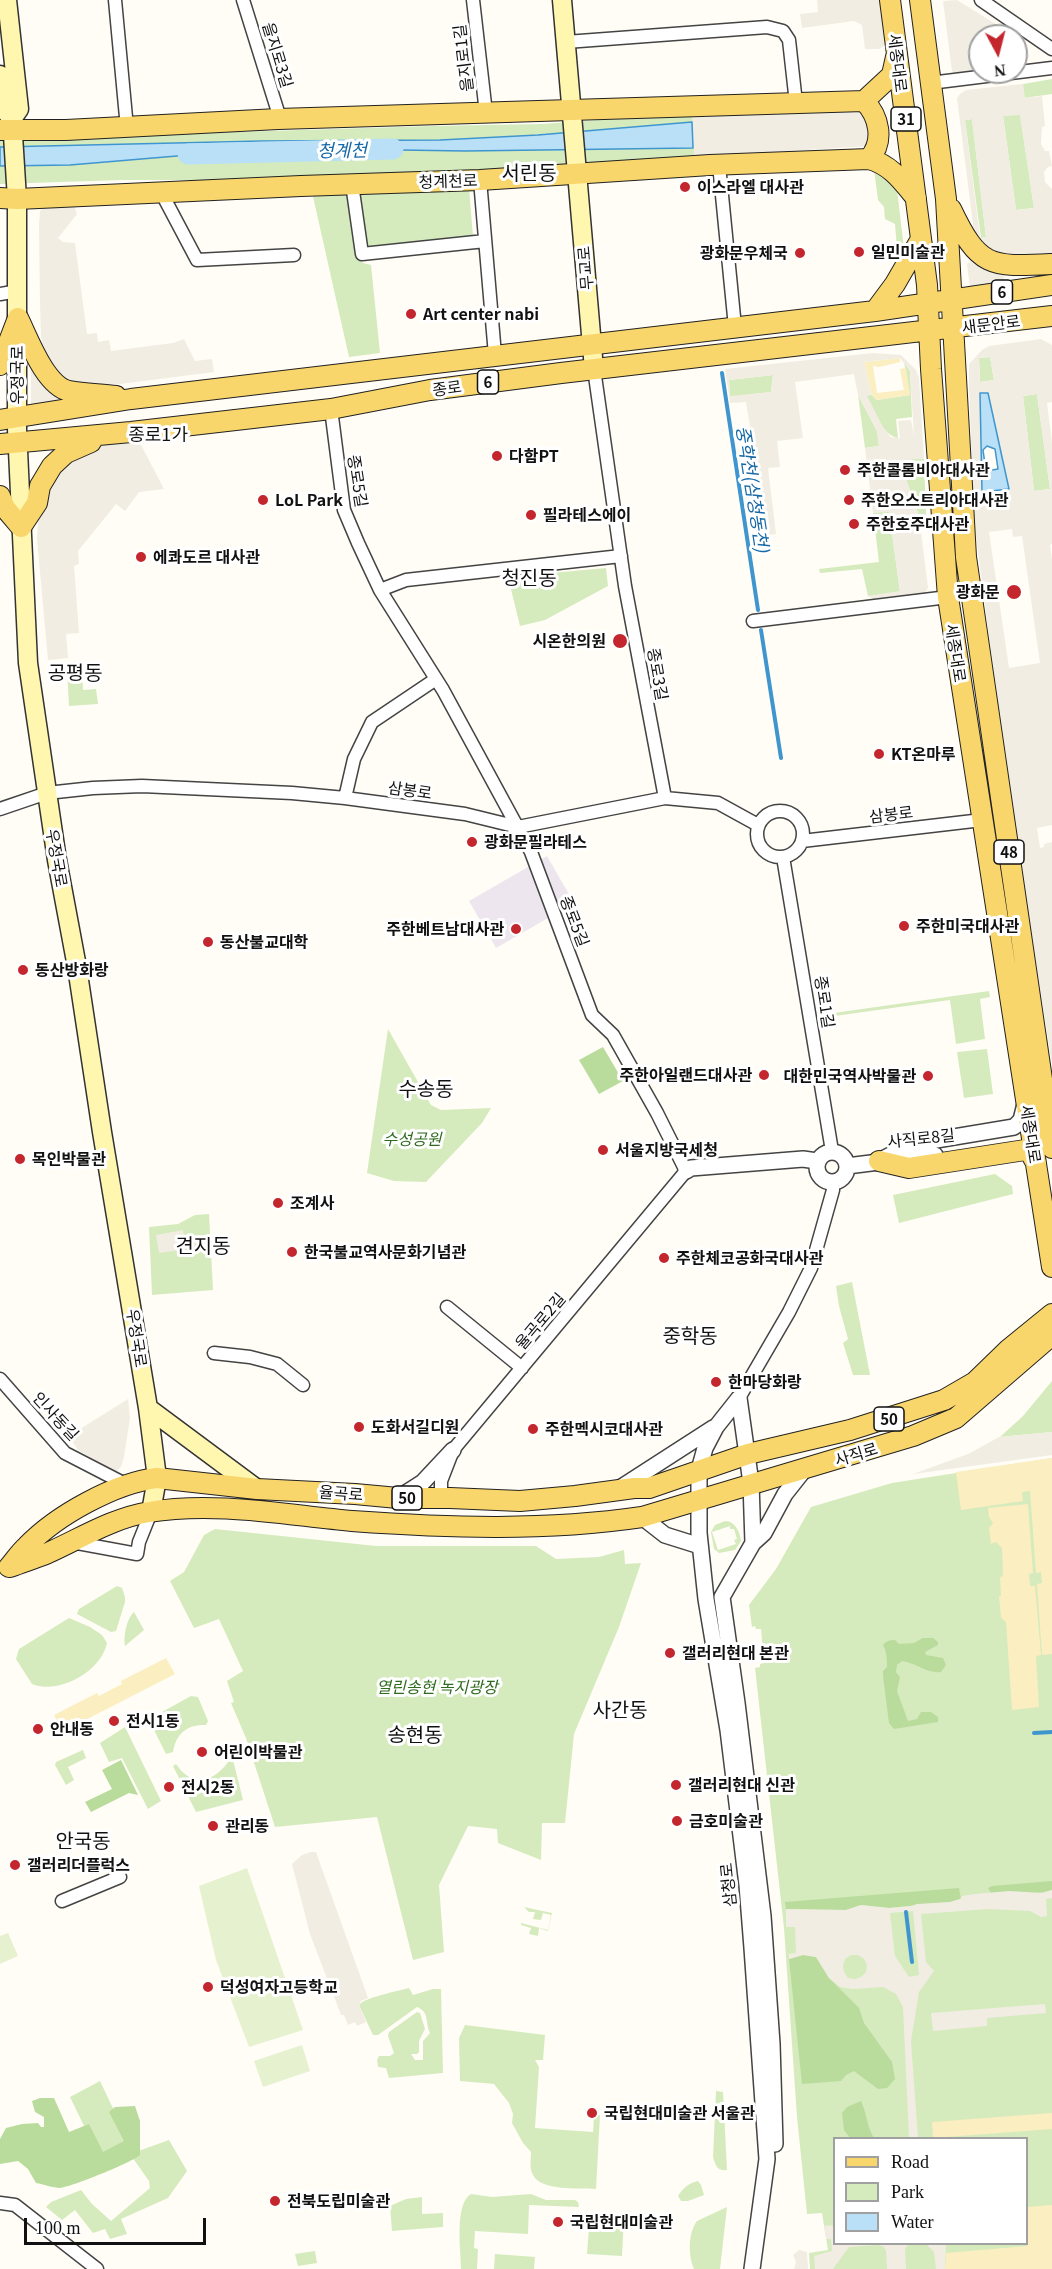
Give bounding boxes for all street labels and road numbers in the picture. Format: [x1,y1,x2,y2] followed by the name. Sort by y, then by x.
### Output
[259,20,297,90] street label: 을지로3길
[449,23,477,93] street label: 을지로1길
[885,33,911,93] street label: 세종대로
[891,107,921,131] road number: 31
[418,170,478,192] street label: 청계천로
[574,245,596,291] street label: 무교로
[992,280,1012,304] road number: 6
[961,311,1021,337] street label: 새문안로
[7,346,27,404] street label: 우정국로
[478,370,498,394] road number: 6
[431,376,463,400] street label: 종로
[344,453,372,509] street label: 종로5길
[942,622,970,684] street label: 세종대로
[644,646,672,702] street label: 종로3길
[387,777,433,803] street label: 삼봉로
[868,802,914,826] street label: 삼봉로
[42,827,72,889] street label: 우정국로
[994,840,1024,864] road number: 48
[557,893,593,949] street label: 종로5길
[811,974,839,1030] street label: 종로1길
[1017,1103,1045,1165] street label: 세종대로
[886,1125,956,1151] street label: 사직로8길
[511,1289,569,1353] street label: 율곡로2길
[123,1307,151,1369] street label: 우정국로
[29,1388,83,1444] street label: 인사동길
[874,1407,904,1431] road number: 50
[832,1438,880,1470] street label: 사직로
[318,1482,364,1504] street label: 율곡로
[392,1486,422,1510] road number: 50
[716,1862,740,1908] street label: 삼청로

